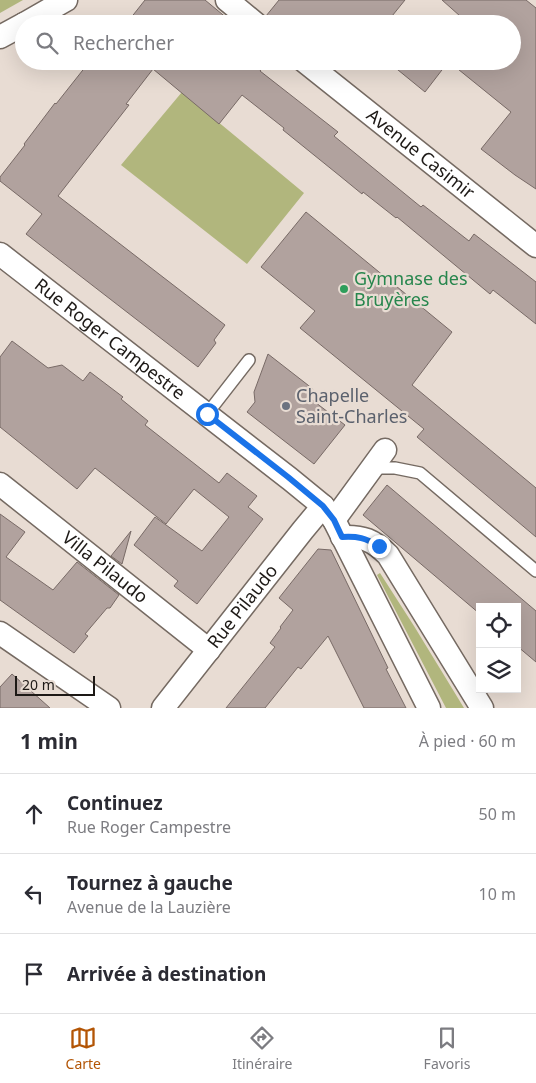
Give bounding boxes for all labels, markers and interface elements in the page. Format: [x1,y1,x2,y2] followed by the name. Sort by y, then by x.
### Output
[15,15,521,70] search box
[33,29,61,57] icon: search
[73,30,174,56] text: Rechercher
[362,103,481,204] street label: Avenue Casimir
[354,266,468,311] place label: Gymnase des Bruyères
[30,272,191,404] street label: Rue Roger Campestre
[338,283,350,295] marker: Gymnase des Bruyères
[296,383,408,428] place label: Chapelle Saint-Charles
[280,400,292,412] marker: Chapelle Saint-Charles
[196,403,219,426] route start
[58,525,153,608] street label: Villa Pilaudo
[368,535,391,558] route end
[201,559,282,653] street label: Rue Pilaudo
[476,603,521,693] map controls
[476,603,521,648] button: locate
[476,648,521,693] button: layers
[15,673,95,696] scale bar
[22,675,55,694] text: 20 m
[20,727,78,755] text: 1 min
[419,730,516,752] text: À pied · 60 m
[67,790,163,816] text: Continuez
[20,800,48,828] icon: ahead
[479,803,516,825] text: 50 m
[67,816,231,838] text: Rue Roger Campestre
[67,870,233,896] text: Tournez à gauche
[20,880,48,908] icon: left
[479,883,516,905] text: 10 m
[67,896,231,918] text: Avenue de la Lauzière
[20,960,48,988] icon: arrive
[67,961,266,987] text: Arrivée à destination
[66,1024,101,1073] tab: Carte
[232,1024,292,1073] tab: Itinéraire
[424,1024,470,1073] tab: Favoris

